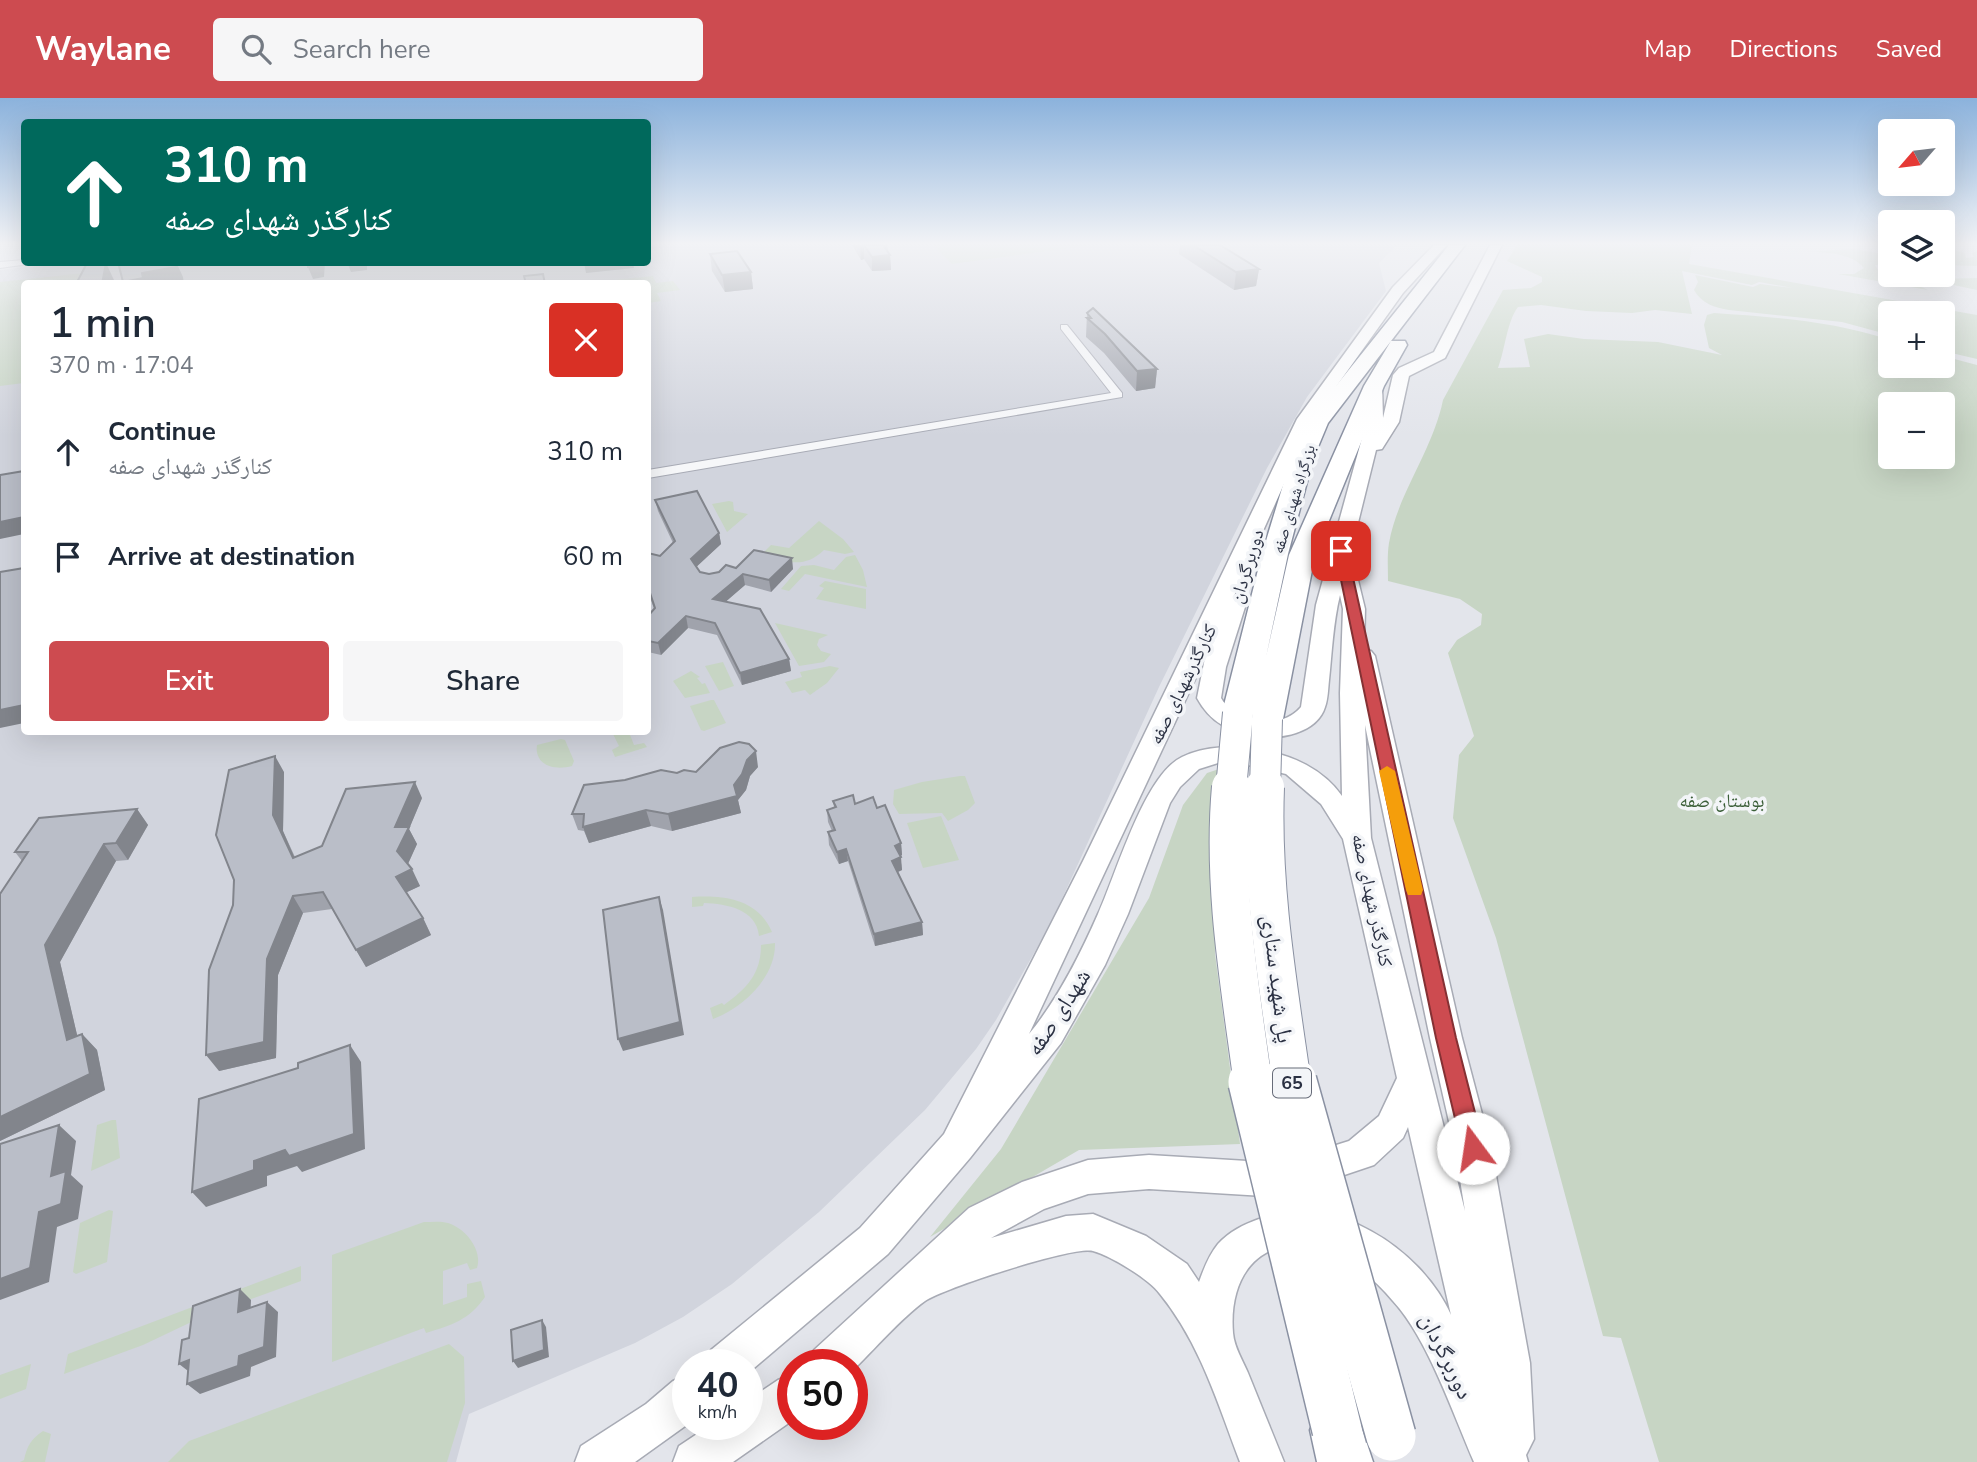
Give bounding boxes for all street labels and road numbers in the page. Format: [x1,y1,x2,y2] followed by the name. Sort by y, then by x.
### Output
[1267,442,1321,556] street label: بزرگراه شهدای صفه
[1223,526,1271,606] street label: دوربرگردان
[1143,620,1223,749] street label: کنارگذرشهدای صفه
[1345,831,1399,969] street label: کنارگذر شهدای صفه
[1254,913,1301,1045] street label: پل شهید ستاری
[1019,963,1098,1062] street label: شهدای صفه
[1273,1068,1311,1098] road number: 65
[1412,1308,1481,1404] street label: دوربرگردان

